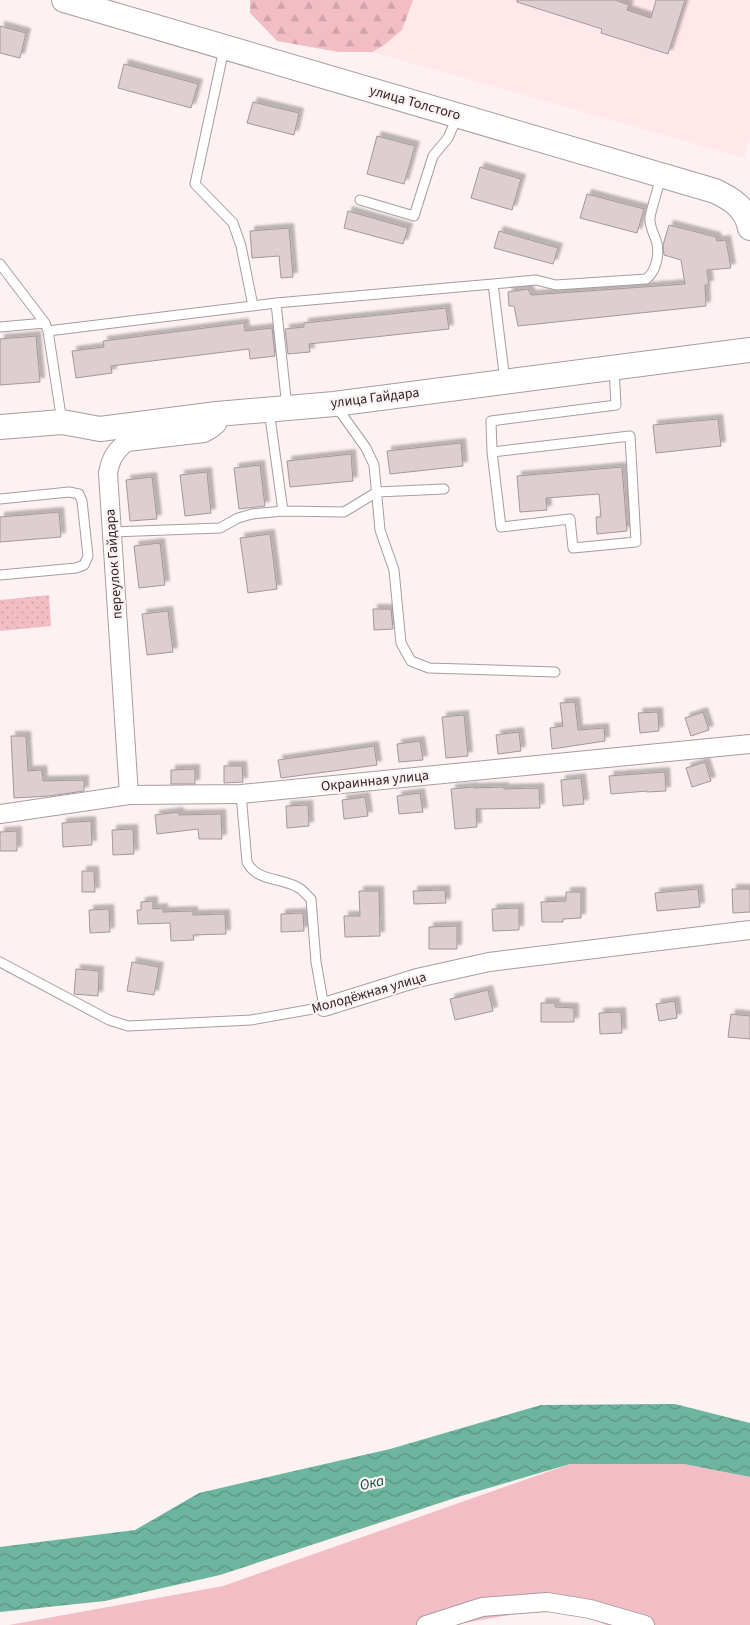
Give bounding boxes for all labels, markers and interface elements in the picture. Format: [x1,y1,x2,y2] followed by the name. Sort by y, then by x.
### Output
[367,80,463,126] street label: улица Толстого
[329,383,421,413] street label: улица Гайдара
[100,508,128,620] street label: переулок Гайдара
[320,765,430,797] street label: Окраинная улица
[309,967,429,1019] street label: Молодёжная улица
[358,1470,386,1496] water label: Ока

